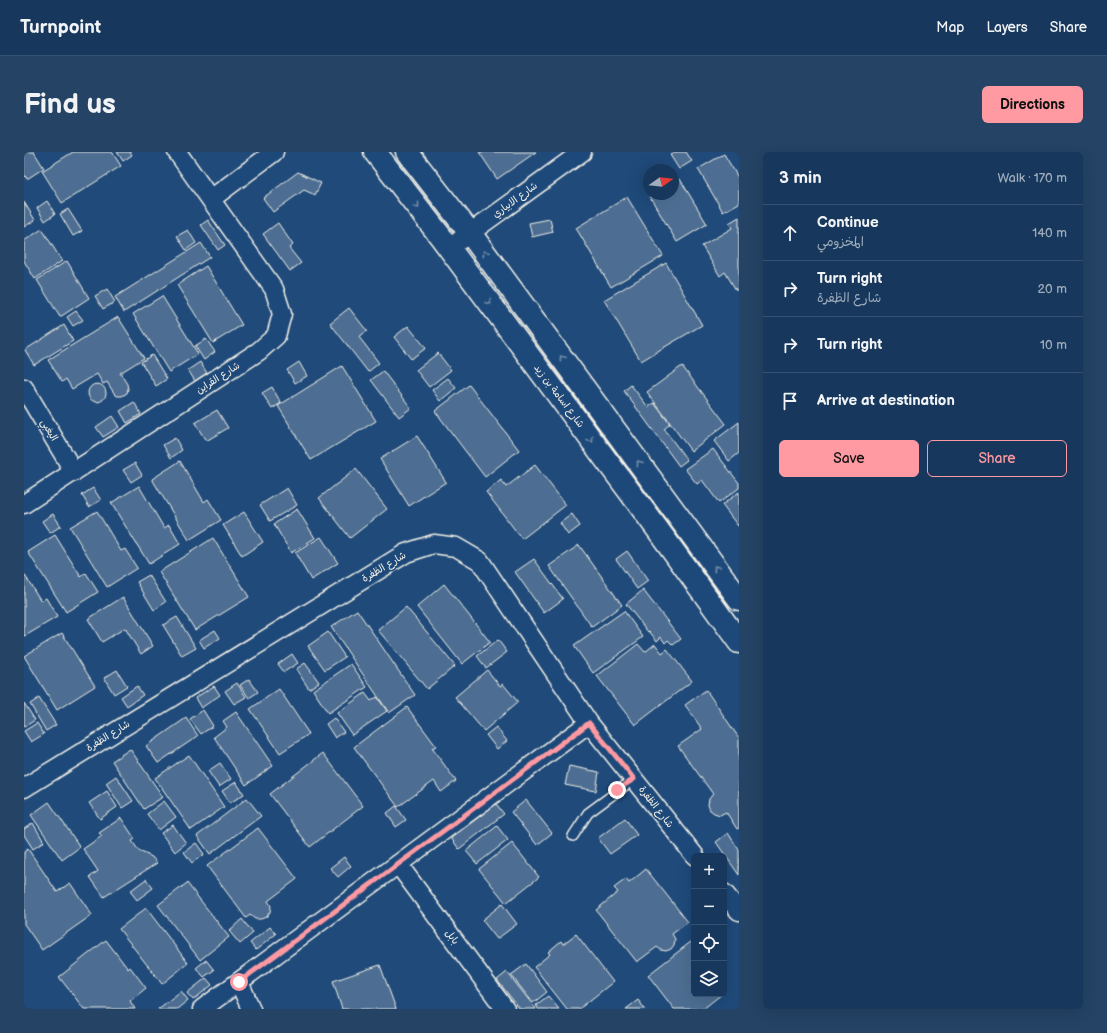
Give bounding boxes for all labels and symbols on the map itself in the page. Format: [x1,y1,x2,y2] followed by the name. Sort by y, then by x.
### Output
[643,164,679,200] north arrow
[490,179,541,222] street label: شارع الابياري
[413,202,420,209] one-way arrow
[483,251,490,258] one-way arrow
[484,298,492,305] one-way arrow
[559,355,567,362] one-way arrow
[194,359,243,397] street label: شارع القراين
[531,362,587,431] street label: شارع اسامة بن زيد
[35,417,60,445] street label: اليغبي
[587,436,594,443] one-way arrow
[637,460,644,467] one-way arrow
[360,549,409,586] street label: شارع الظفرة
[714,565,721,572] one-way arrow
[84,718,133,755] street label: شارع الظفرة
[608,781,626,799] route end
[635,784,676,831] street label: شارع الظفرة
[443,927,462,947] street label: بابل
[230,973,248,991] route start

